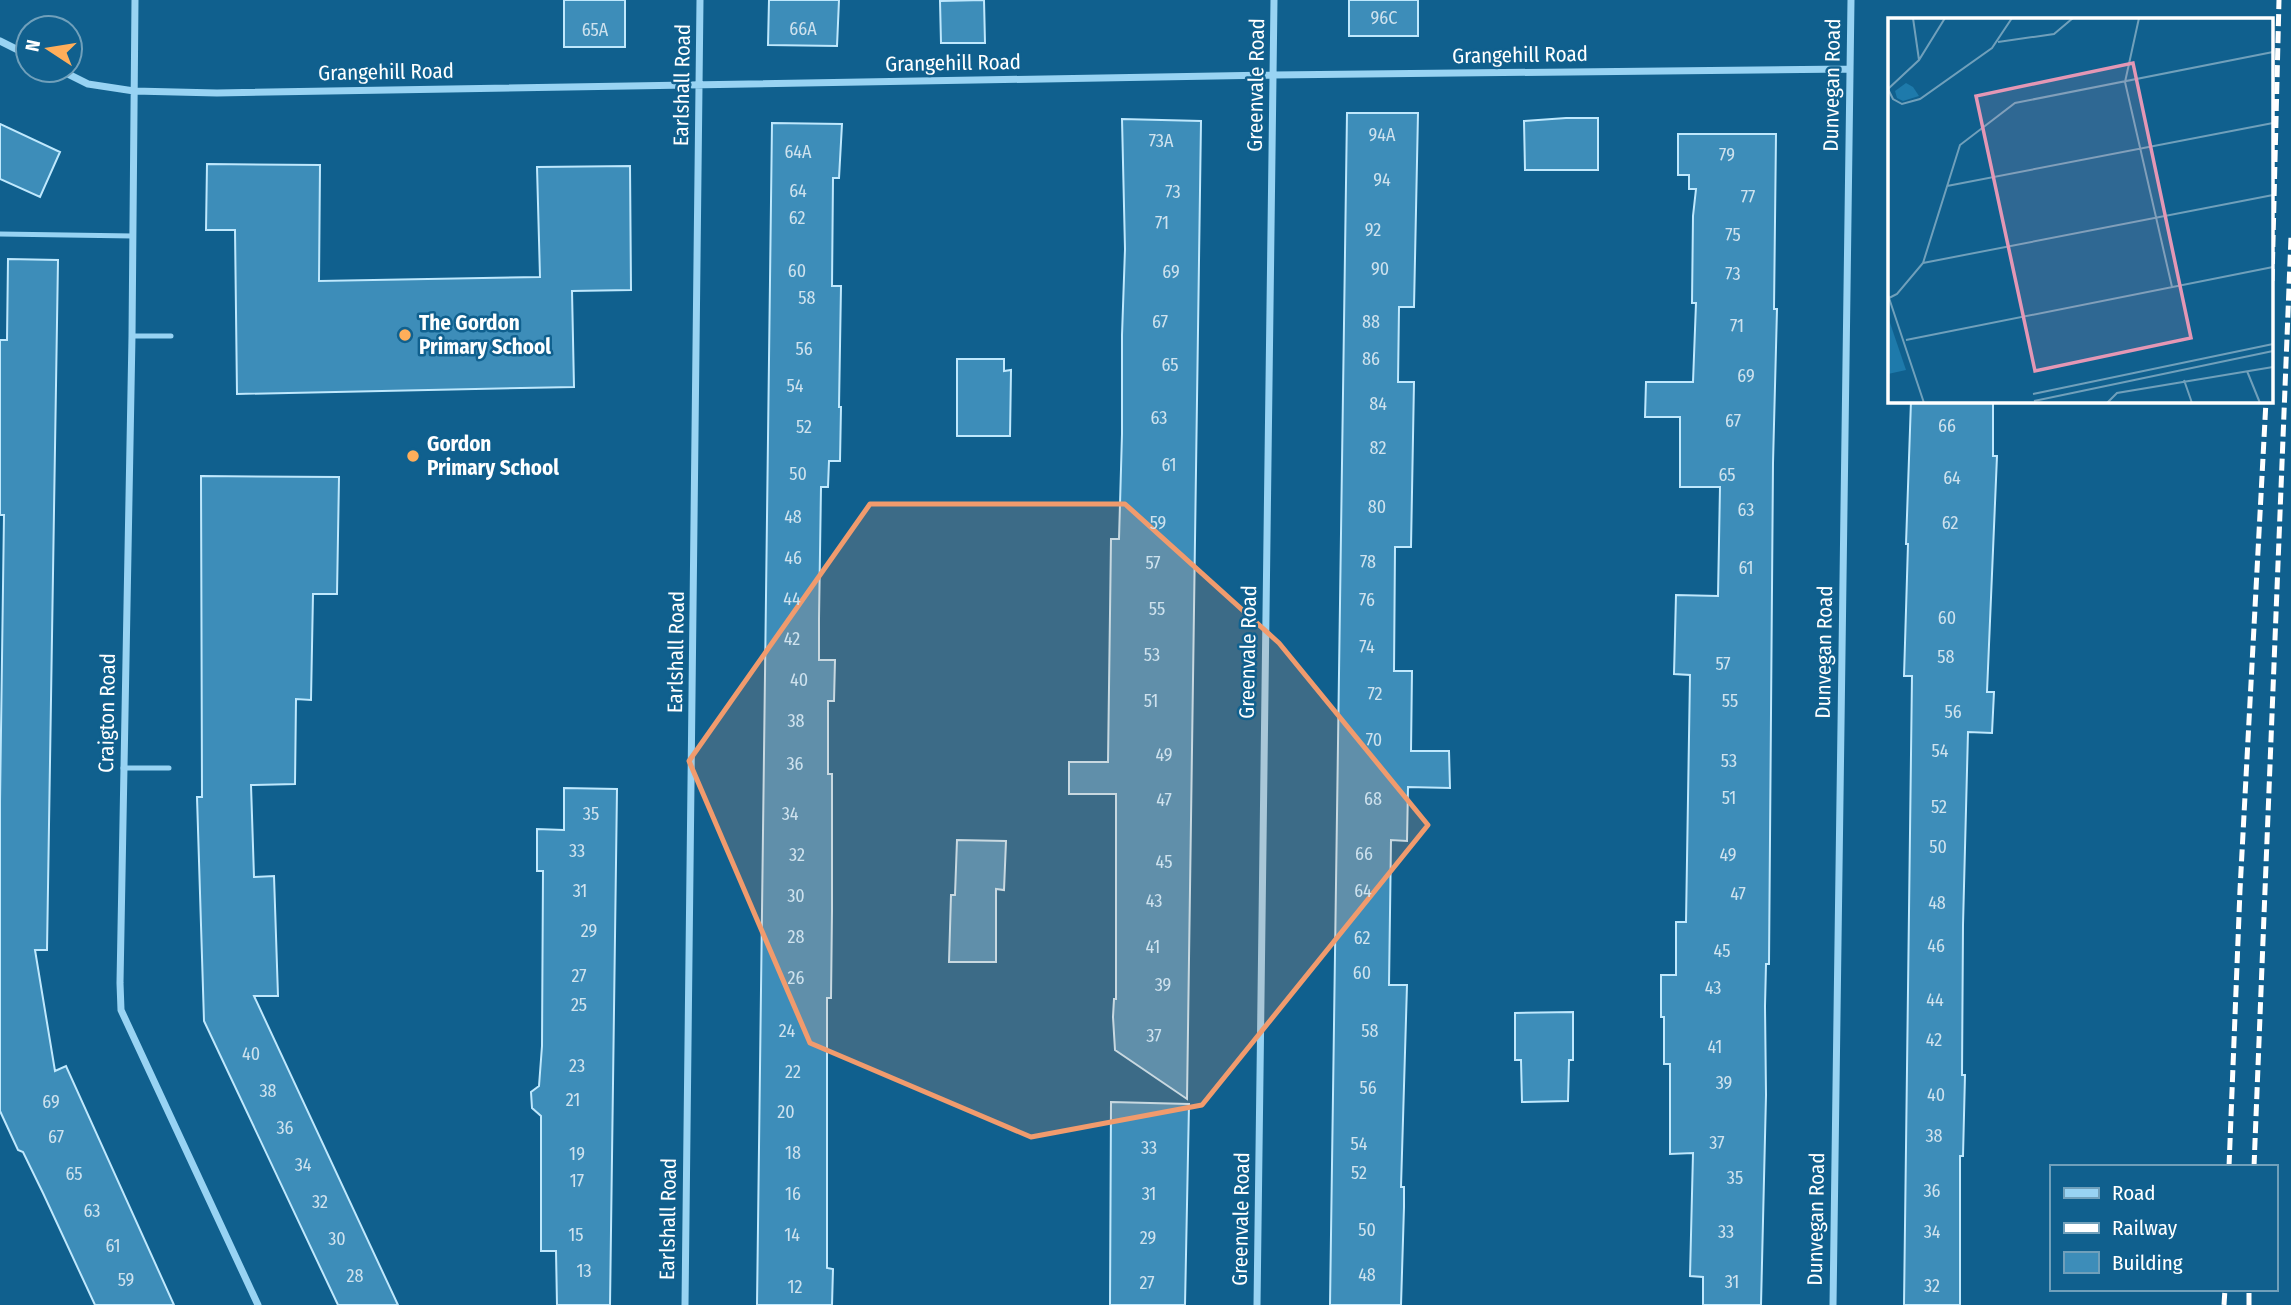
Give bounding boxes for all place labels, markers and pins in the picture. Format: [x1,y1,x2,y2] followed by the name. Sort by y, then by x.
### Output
[419,310,551,360] place label: The Gordon Primary School
[397,327,413,343] marker: The Gordon Primary School
[427,431,559,481] place label: Gordon Primary School
[405,448,421,464] marker: Gordon Primary School

